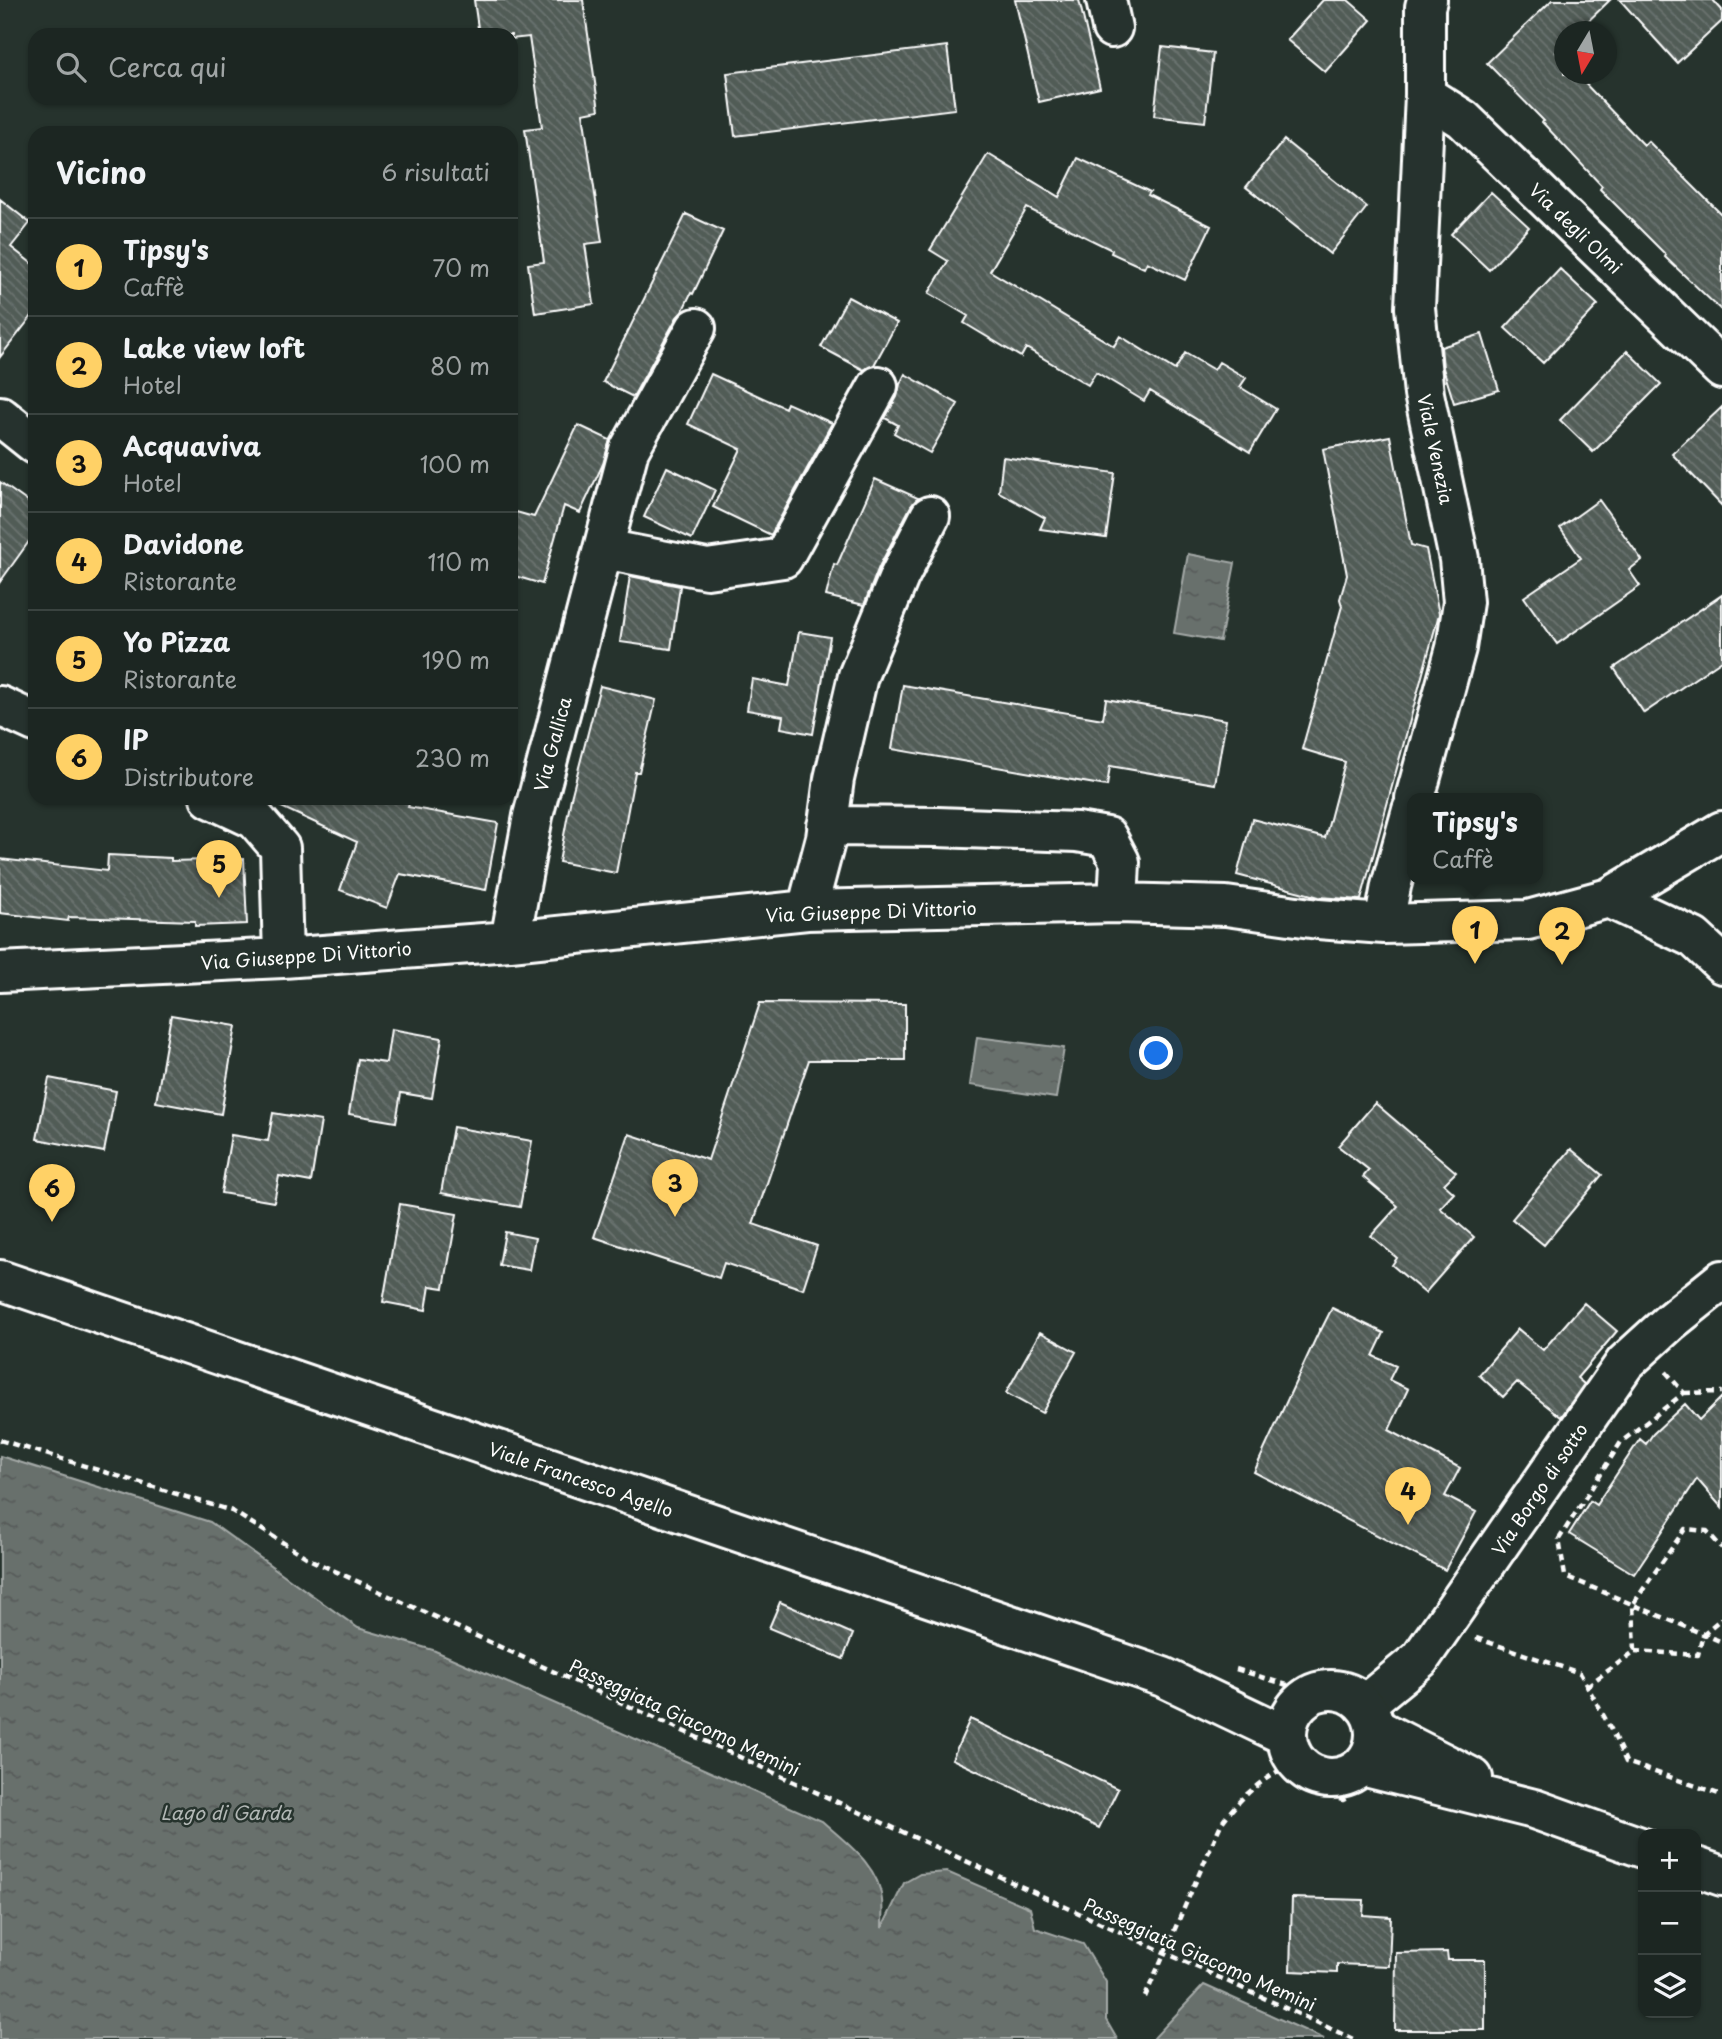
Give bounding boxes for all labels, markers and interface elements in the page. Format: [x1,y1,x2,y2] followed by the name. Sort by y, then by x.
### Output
[1554,21,1617,84] north arrow
[28,28,518,105] search box
[108,47,227,86] text: Cerca qui
[52,48,90,86] icon: search
[56,149,146,194] text: Vicino
[381,154,490,189] text: 6 risultati
[1523,176,1629,280] street label: Via degli Olmi
[123,230,209,269] text: Tipsy's
[74,250,85,285] text: 1
[432,250,490,285] text: 70 m
[123,269,185,304] text: Caffè
[123,328,305,367] text: Lake view loft
[71,348,87,383] text: 2
[430,348,490,383] text: 80 m
[123,367,182,402] text: Hotel
[1411,391,1461,507] street label: Viale Venezia
[123,426,261,465] text: Acquaviva
[71,446,87,481] text: 3
[420,446,490,481] text: 100 m
[123,465,182,500] text: Hotel
[123,524,244,563] text: Davidone
[71,544,87,579] text: 4
[428,544,490,579] text: 110 m
[123,563,237,598] text: Ristorante
[123,622,230,661] text: Yo Pizza
[72,642,86,677] text: 5
[422,642,490,677] text: 190 m
[123,661,237,696] text: Ristorante
[526,693,578,795] street label: Via Gallica
[123,720,148,759] text: IP
[71,740,87,775] text: 6
[415,740,490,775] text: 230 m
[123,759,254,794] text: Distributore
[1407,793,1543,884] popup
[1432,802,1518,841] text: Tipsy's
[196,840,242,898] pin: 5
[1432,841,1494,876] text: Caffè
[765,894,977,928] street label: Via Giuseppe Di Vittorio
[1452,906,1498,964] pin: 1
[1539,907,1585,965] pin: 2
[200,934,412,976] street label: Via Giuseppe Di Vittorio
[1139,1036,1173,1070] your location
[652,1159,698,1217] pin: 3
[29,1164,75,1222] pin: 6
[1485,1417,1593,1561] street label: Via Borgo di sotto
[485,1435,677,1523] street label: Viale Francesco Agello
[1385,1467,1431,1525] pin: 4
[565,1652,805,1782] street label: Passeggiata Giacomo Memini
[161,1798,292,1826] water label: Lago di Garda
[1638,1829,1701,2018] map controls
[1638,1829,1701,1892] button: +
[1079,1890,1321,2018] street label: Passeggiata Giacomo Memini
[1638,1892,1701,1955] button: −
[1638,1955,1701,2018] button: layers

